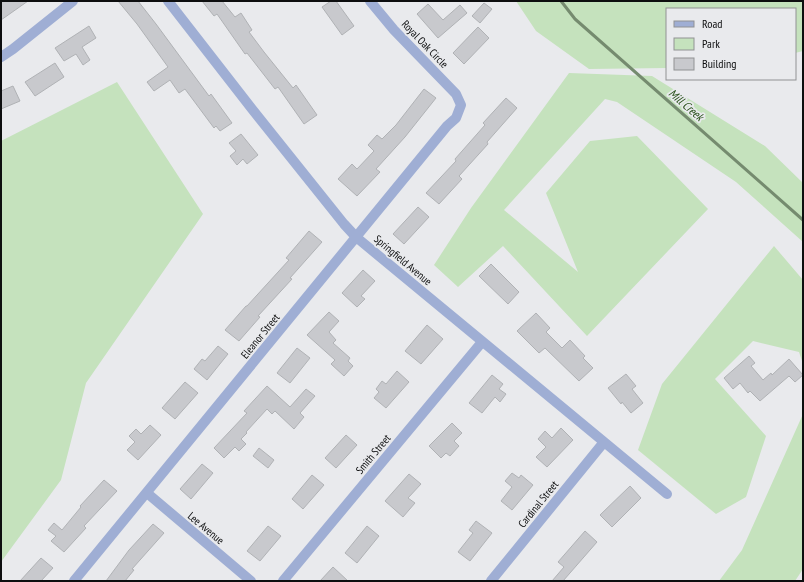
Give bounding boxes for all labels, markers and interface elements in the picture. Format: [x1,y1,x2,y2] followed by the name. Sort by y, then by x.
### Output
[666,8,796,80] legend
[702,16,722,31] text: Road
[399,17,452,71] street label: Royal Oak Circle
[702,36,720,51] text: Park
[702,56,737,71] text: Building
[666,85,708,125] water label: Mill Creek
[371,232,435,288] street label: Springfield Avenue
[238,311,282,361] street label: Eleanor Street
[352,431,394,477] street label: Smith Street
[515,478,561,530] street label: Cardinal Street
[185,509,227,547] street label: Lee Avenue

